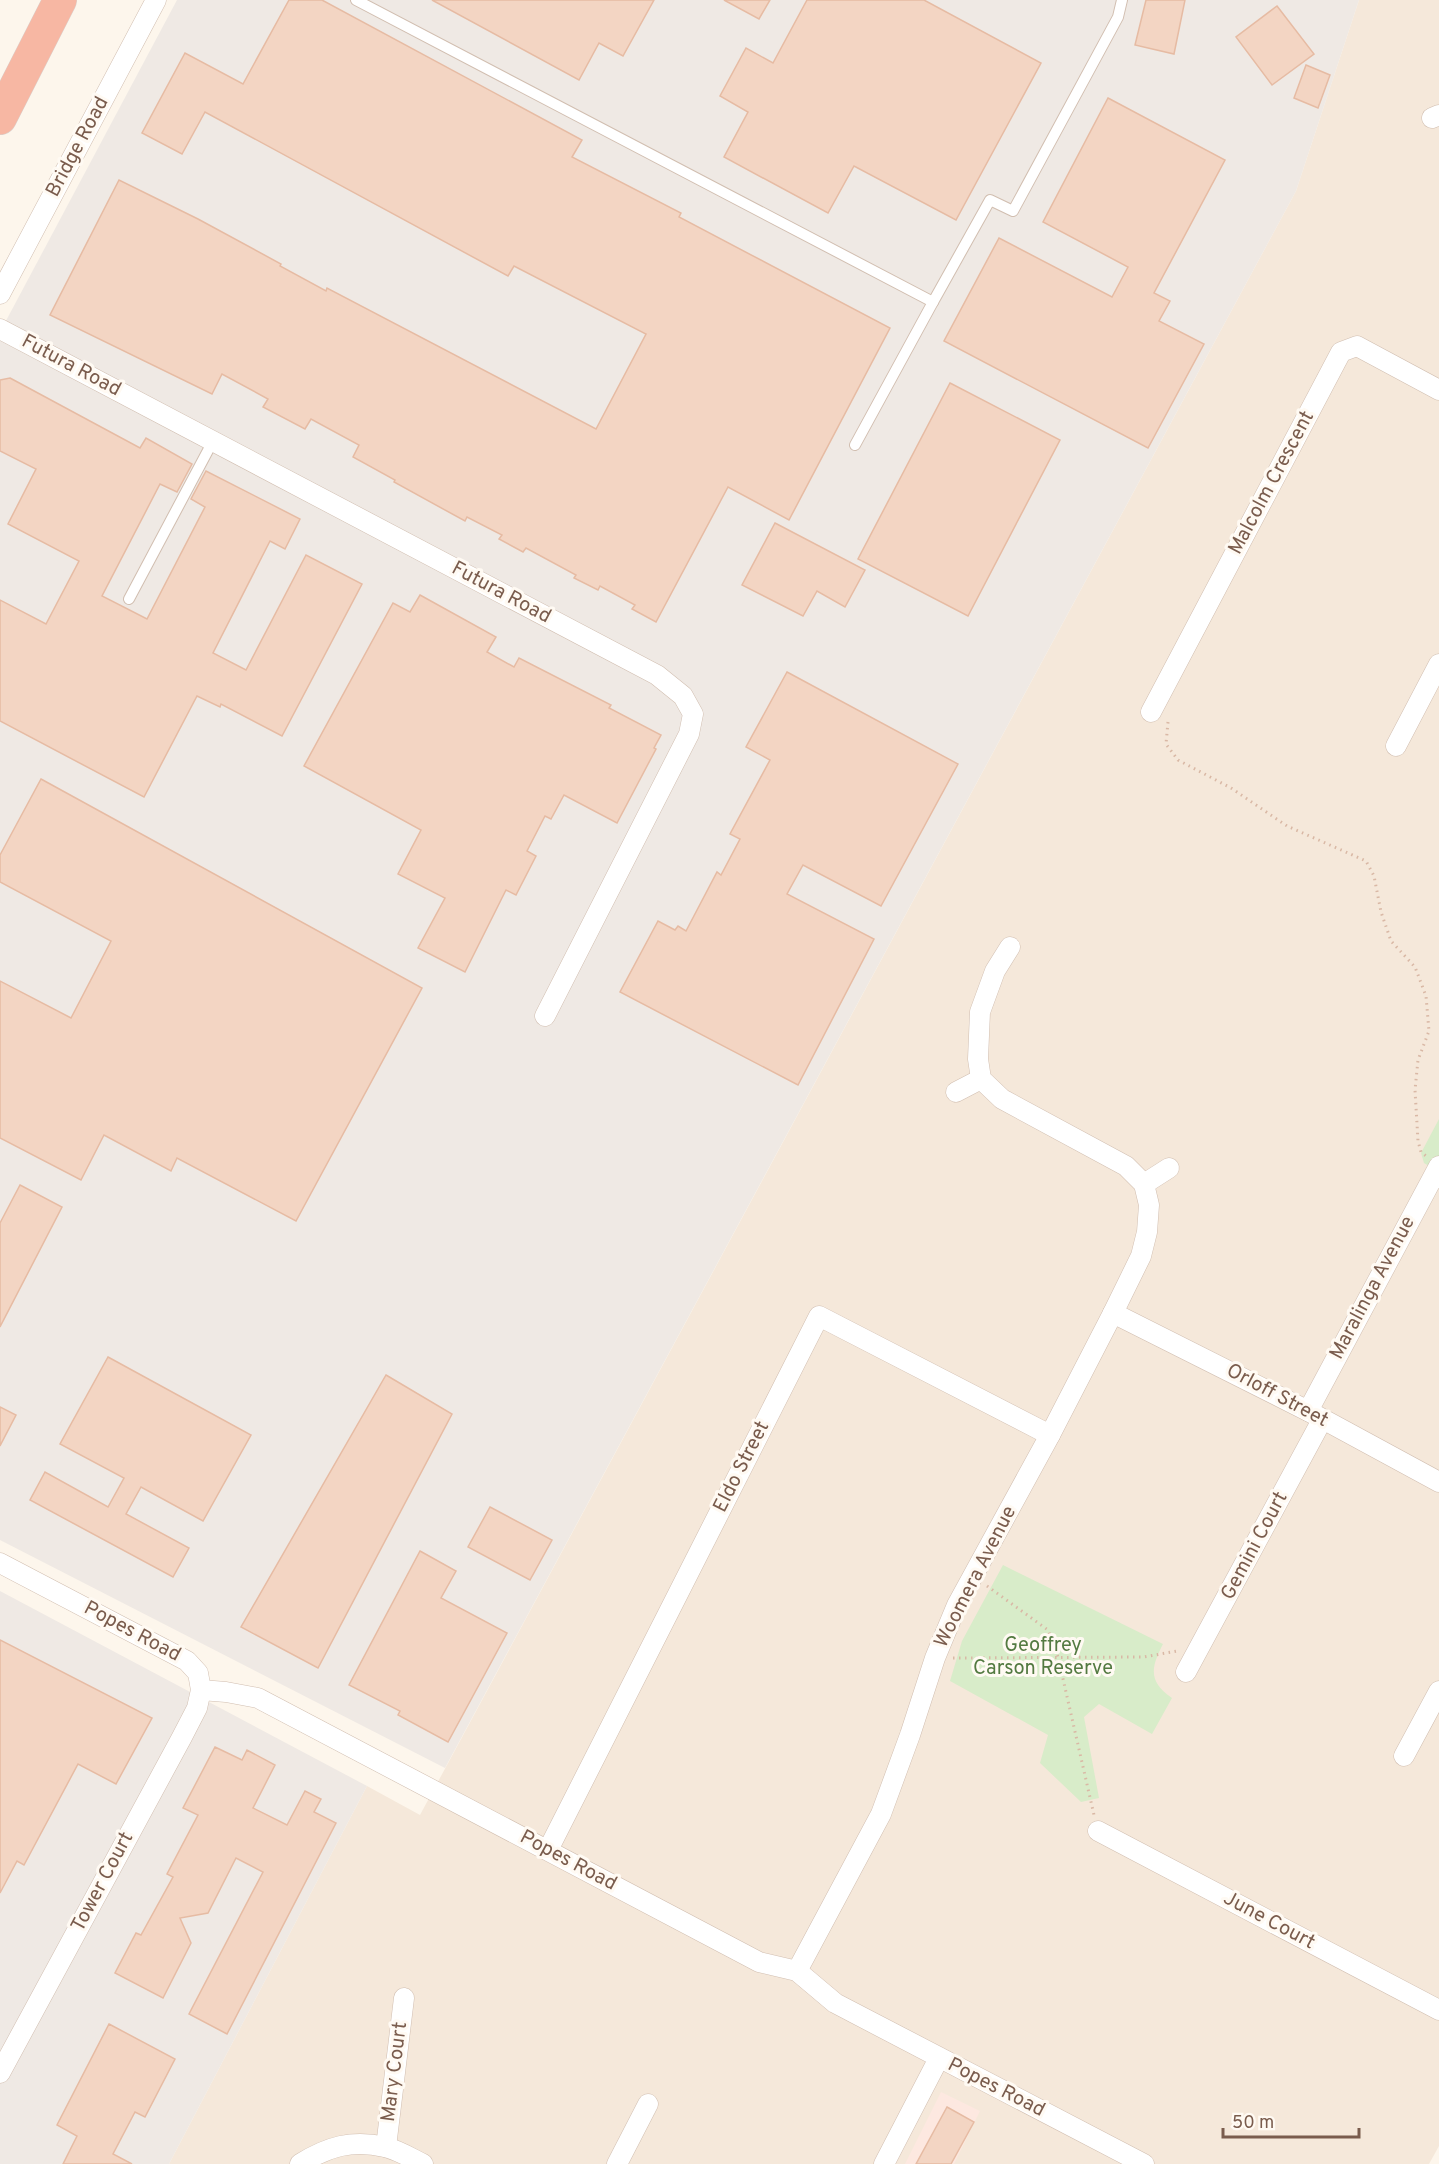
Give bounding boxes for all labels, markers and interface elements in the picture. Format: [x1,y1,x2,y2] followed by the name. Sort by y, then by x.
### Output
[41,92,115,202] street label: Bridge Road
[17,329,125,403] street label: Futura Road
[1223,407,1321,559] street label: Malcolm Crescent
[447,556,555,630] street label: Futura Road
[1324,1212,1422,1364] street label: Maralinga Avenue
[1221,1358,1333,1434] street label: Orloff Street
[708,1417,776,1517] street label: Eldo Street
[1216,1487,1294,1605] street label: Gemini Court
[929,1502,1023,1652] street label: Woomera Avenue
[79,1596,185,1668] street label: Popes Road
[973,1633,1113,1682] park label: Geoffrey Carson Reserve
[515,1825,621,1897] street label: Popes Road
[66,1828,140,1936] street label: Tower Court
[1218,1886,1320,1956] street label: June Court
[376,2020,414,2124] street label: Mary Court
[943,2052,1049,2124] street label: Popes Road
[1223,2101,1360,2139] scale bar
[1232,2112,1274,2135] text: 50 m

